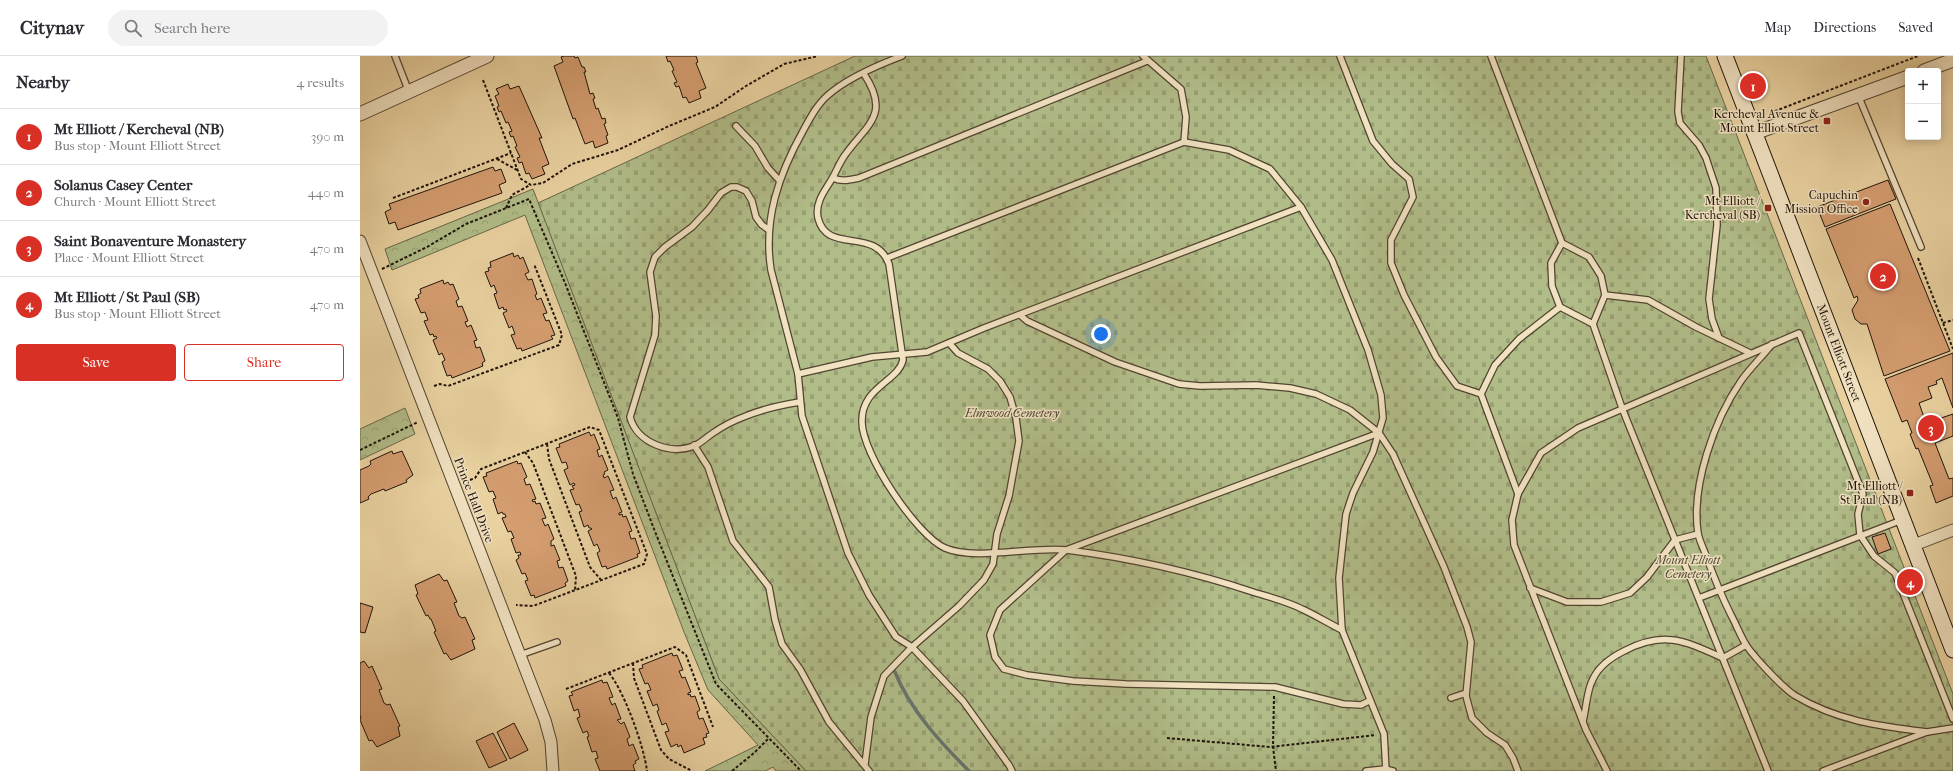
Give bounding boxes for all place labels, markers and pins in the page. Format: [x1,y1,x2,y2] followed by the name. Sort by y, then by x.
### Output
[1740,71,1766,101] pin: 1
[1713,107,1820,135] place label: Kercheval Avenue & Mount Elliot Street
[1822,116,1832,126] marker: Kercheval Avenue & Mount Elliot Street
[1784,188,1858,216] place label: Capuchin Mission Office
[1685,194,1761,222] place label: Mt Elliott / Kercheval (SB)
[1861,197,1871,207] marker: Capuchin Mission Office
[1763,203,1773,213] marker: Mt Elliott / Kercheval (SB)
[1870,261,1896,291] pin: 2
[1918,413,1944,443] pin: 3
[1840,479,1903,507] place label: Mt Elliott / St Paul (NB)
[1905,488,1915,498] marker: Mt Elliott / St Paul (NB)
[1897,567,1923,597] pin: 4

